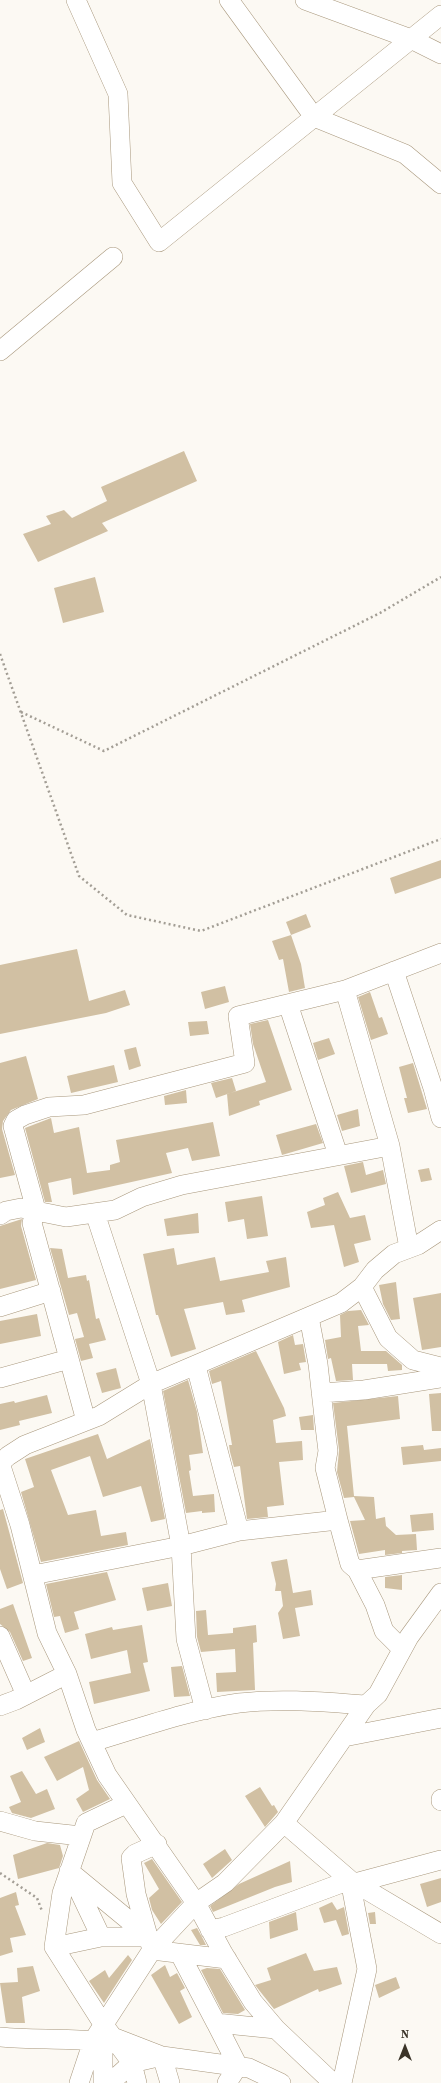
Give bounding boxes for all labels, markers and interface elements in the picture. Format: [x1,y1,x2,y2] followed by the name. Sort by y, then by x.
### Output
[385,2027,425,2067] north arrow
[401,2027,409,2042] text: N

